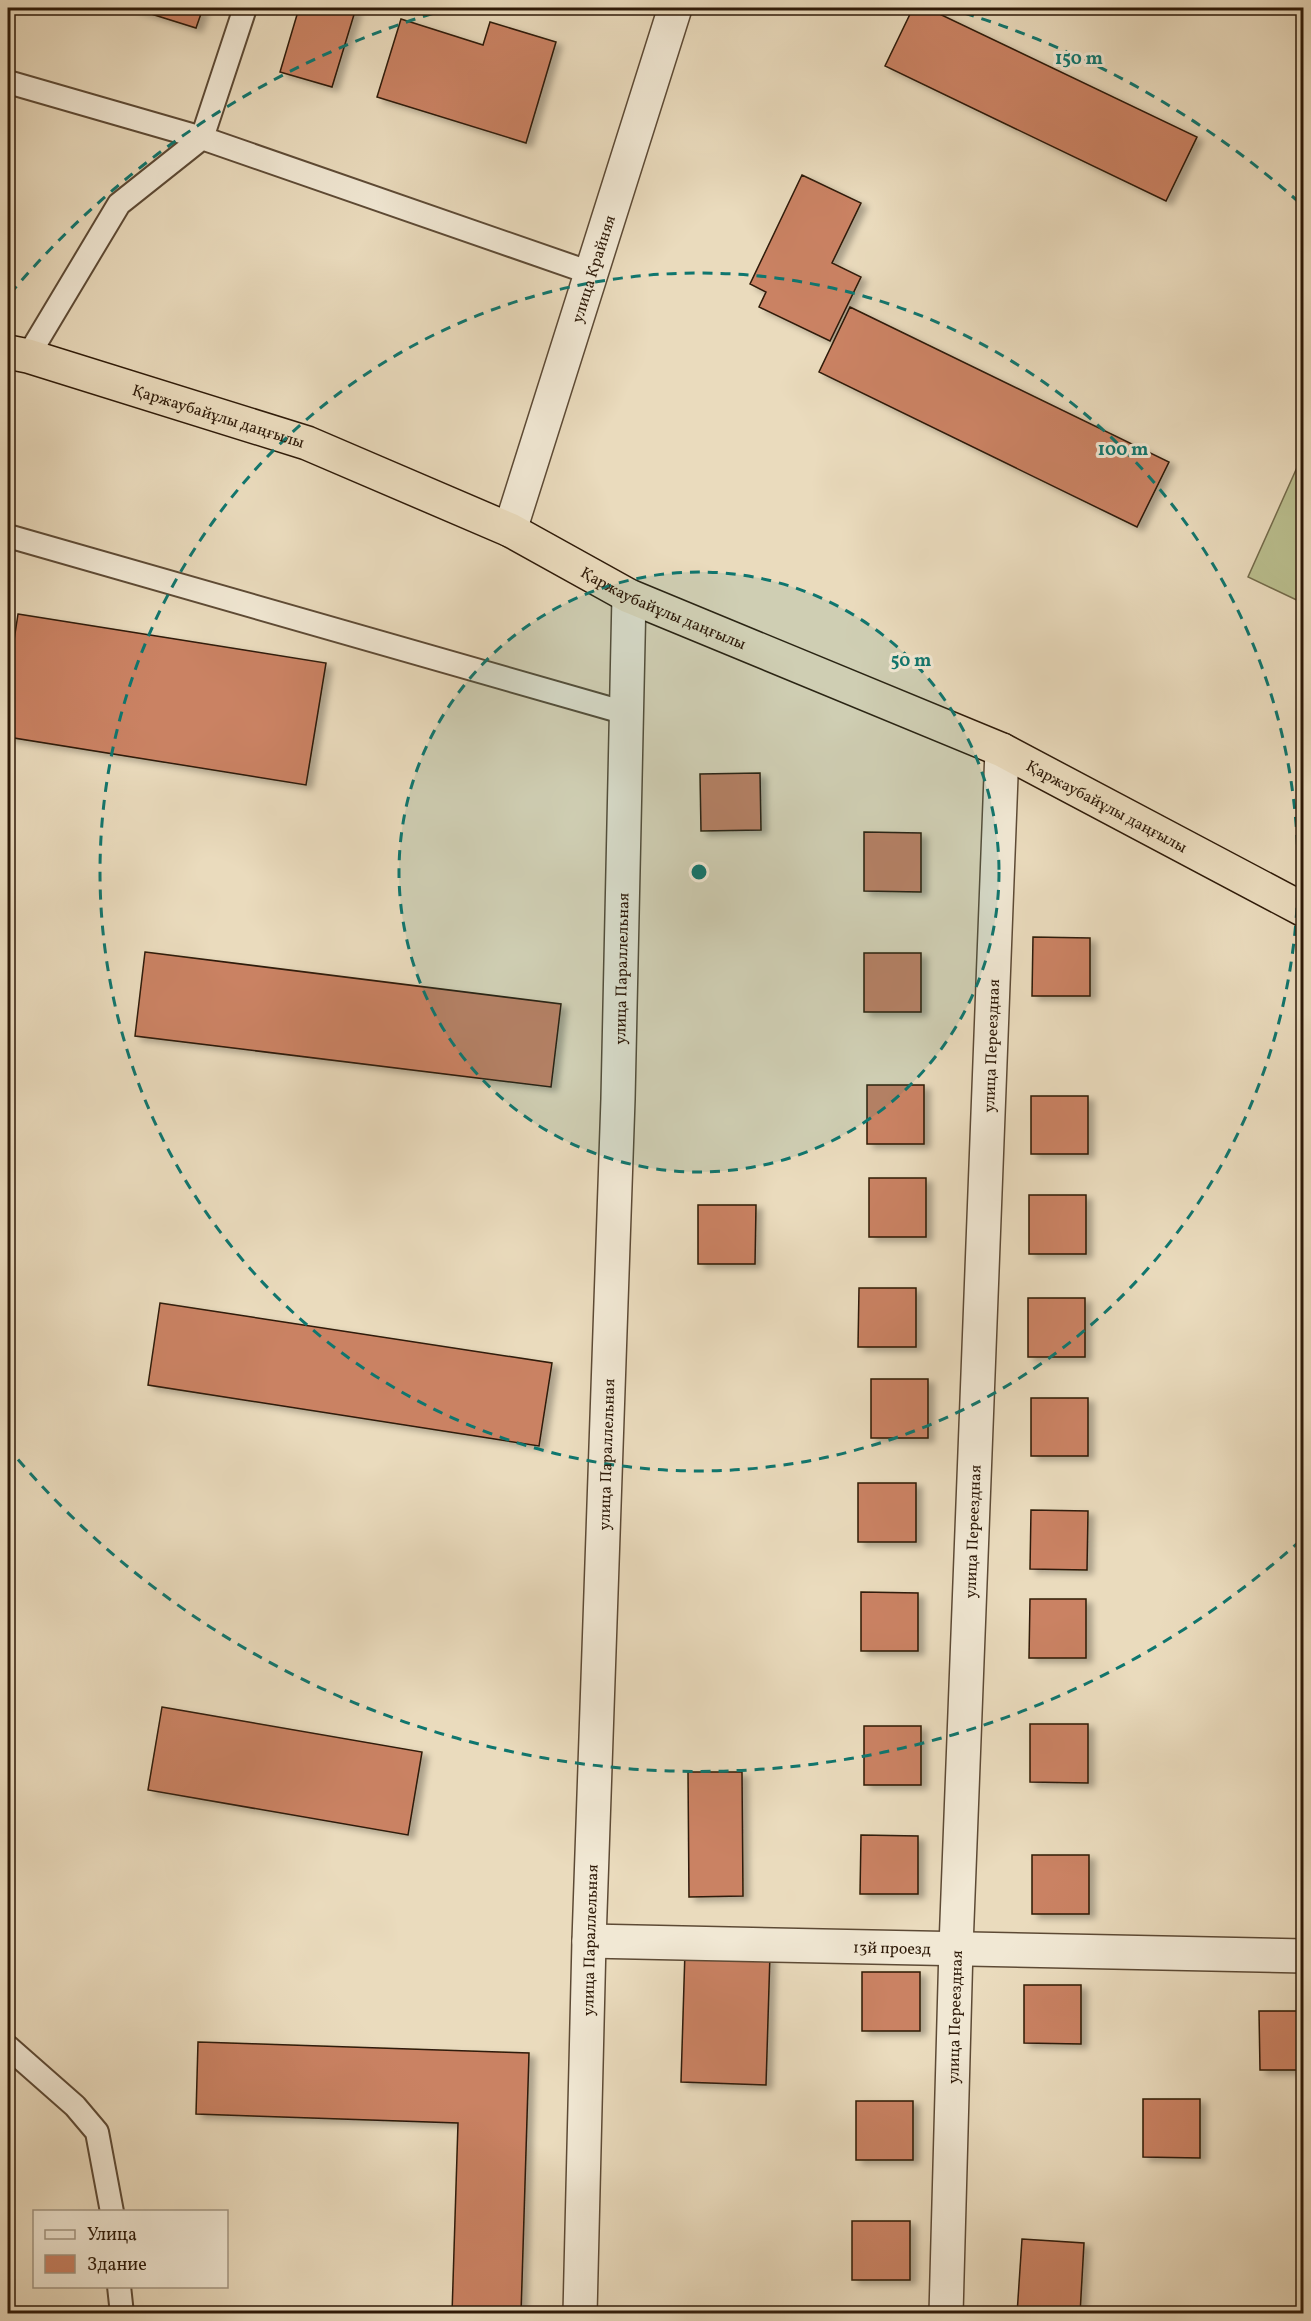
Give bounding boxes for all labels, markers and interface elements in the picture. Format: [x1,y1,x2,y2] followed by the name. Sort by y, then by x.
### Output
[1055,47,1103,72] text: 150 m
[567,213,622,326] street label: улица Крайняя
[129,380,307,455] street label: Қаржаубайұлы даңғылы
[1098,438,1148,463] text: 100 m
[576,562,749,656] street label: Қаржаубайұлы даңғылы
[891,649,931,674] text: 50 m
[1022,756,1191,859] street label: Қаржаубайұлы даңғылы
[689,862,709,882] centre of rings
[610,892,636,1045] street label: улица Параллельная
[979,979,1006,1113] street label: улица Переездная
[594,1378,621,1531] street label: улица Параллельная
[960,1464,988,1599] street label: улица Переездная
[578,1864,605,2016] street label: улица Параллельная
[853,1938,931,1961] street label: 13й проезд
[943,1950,969,2084] street label: улица Переездная
[33,2210,228,2288] legend
[87,2223,137,2248] text: Улица
[87,2253,147,2278] text: Здание

